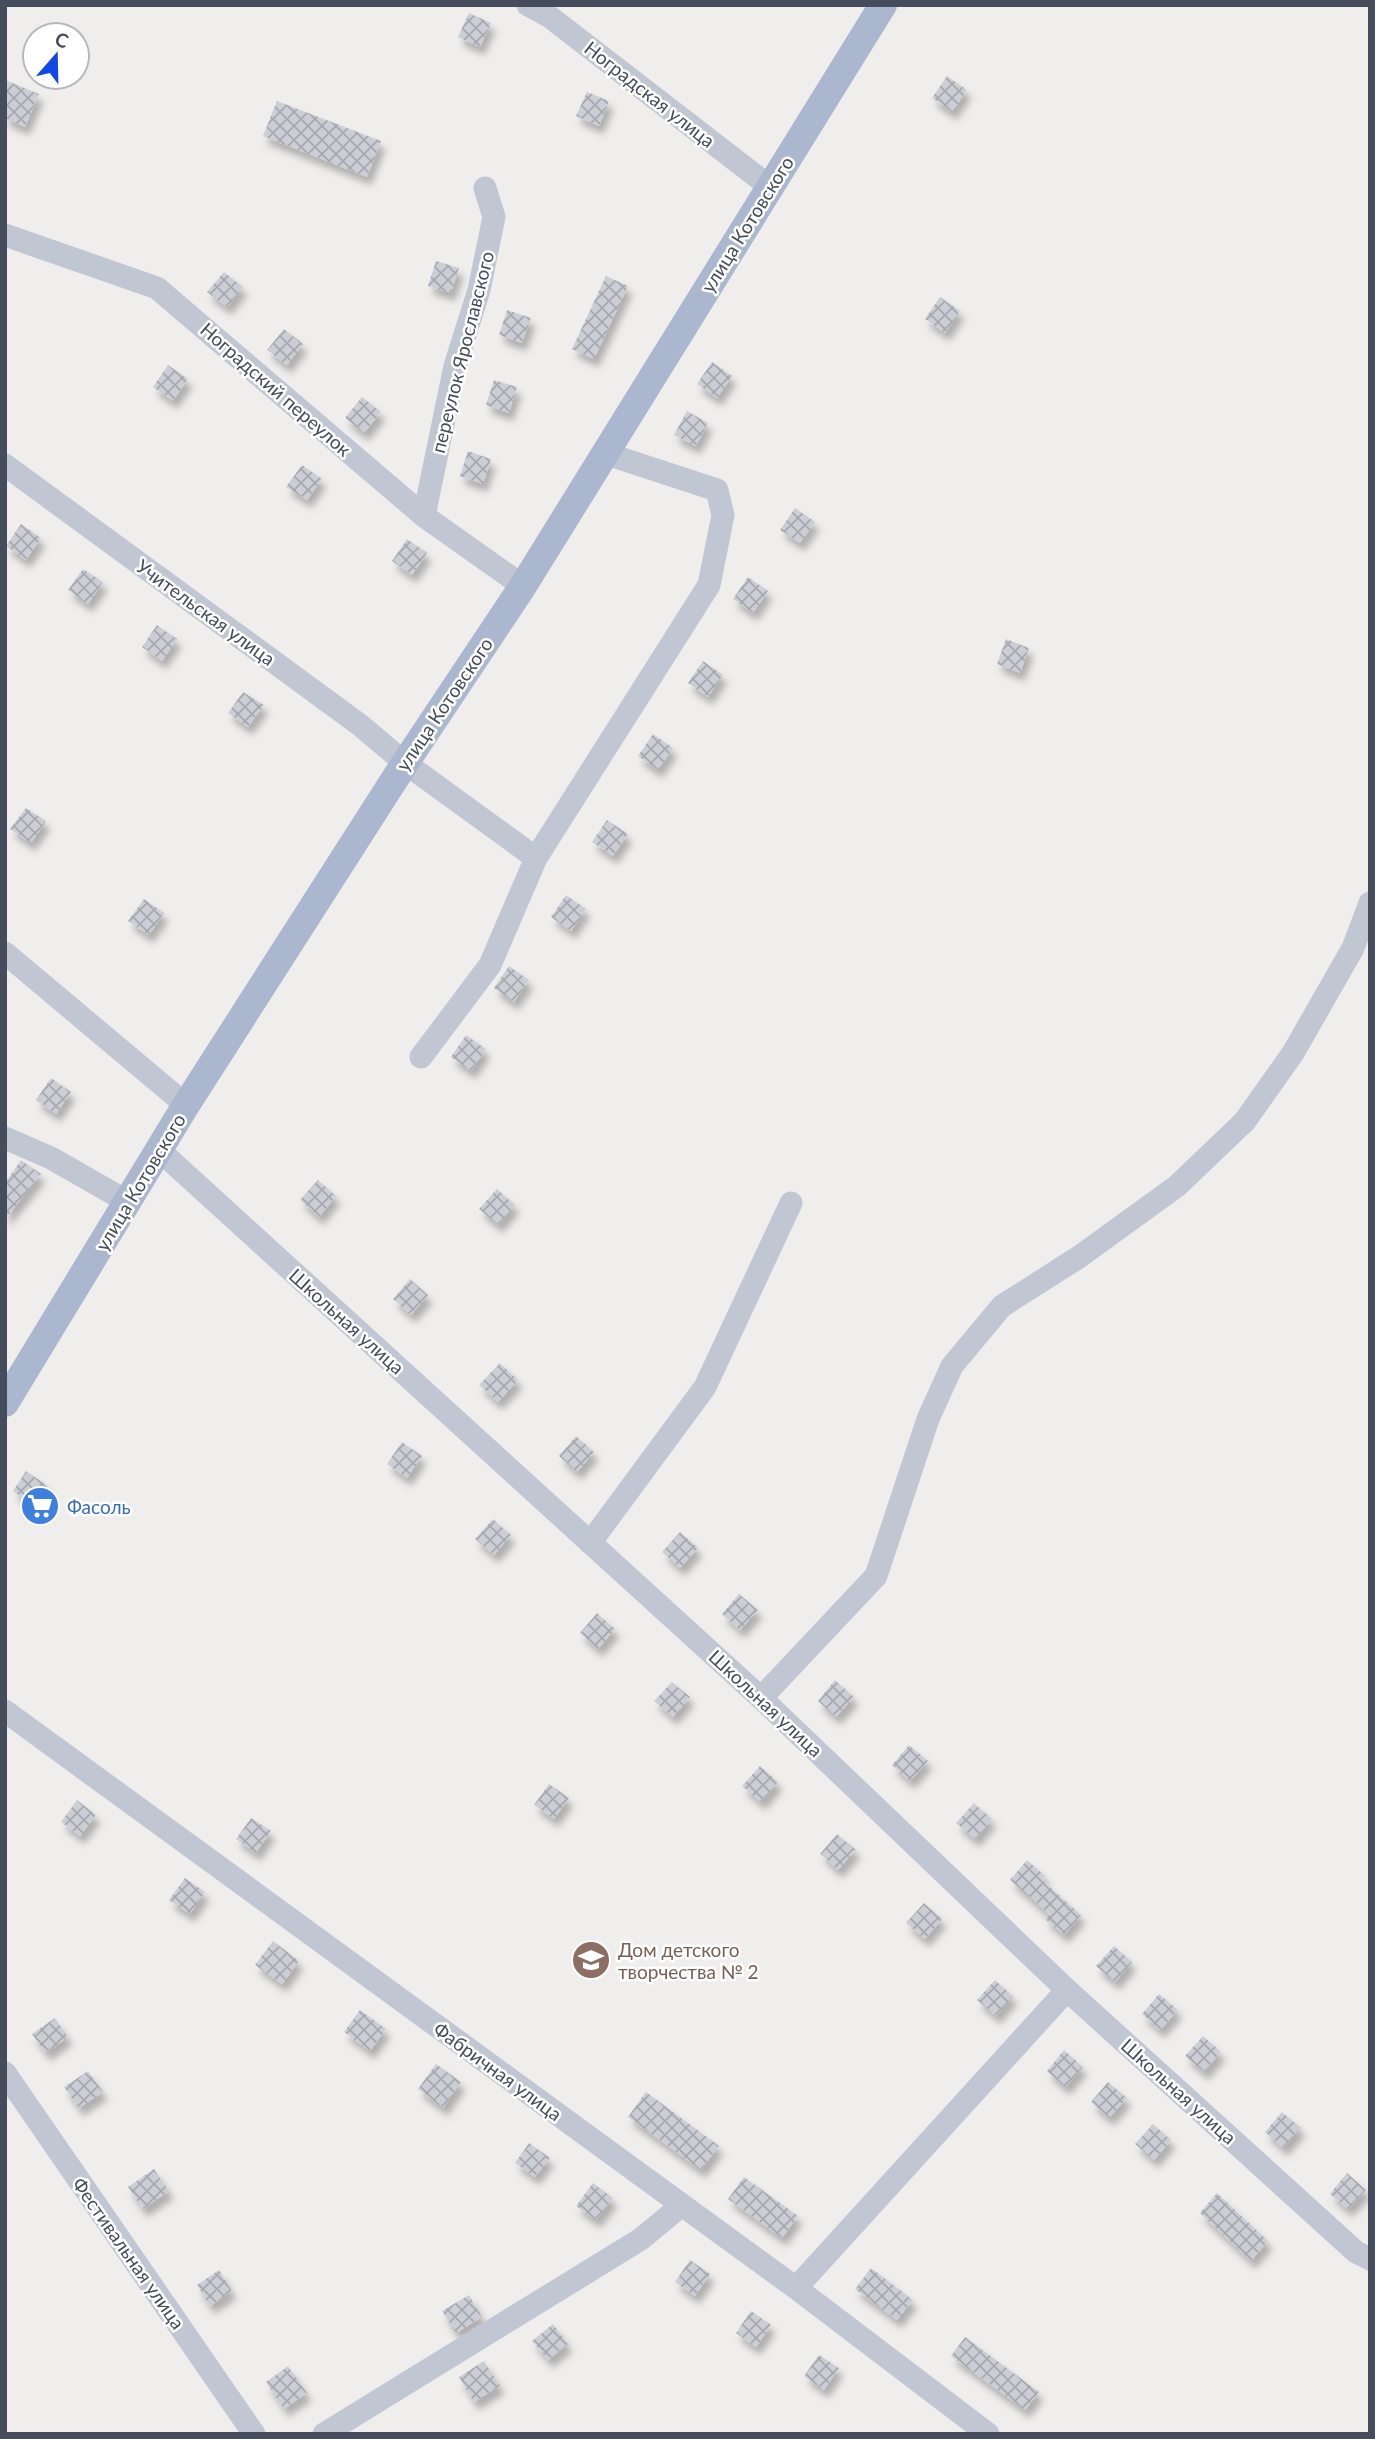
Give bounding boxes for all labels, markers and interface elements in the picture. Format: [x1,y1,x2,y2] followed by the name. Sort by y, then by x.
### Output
[21,21,91,91] north arrow
[52,27,72,53] text: С
[580,36,720,152] street label: Ноградская улица
[696,152,798,296] street label: улица Котовского
[426,249,498,455] street label: переулок Ярославского
[196,317,356,461] street label: Ноградский переулок
[132,554,280,670] street label: Учительская улица
[391,633,497,775] street label: улица Котовского
[90,1109,190,1255] street label: улица Котовского
[285,1263,409,1379] street label: Школьная улица
[19,1485,61,1527] supermarket icon: Фасоль
[67,1495,131,1518] place label: Фасоль
[704,1645,828,1761] street label: Школьная улица
[618,1938,759,1983] place label: Дом детского творчества № 2
[570,1939,612,1981] school or university icon: Дом детского творчества № 2
[429,2017,567,2125] street label: Фабричная улица
[1117,2033,1241,2149] street label: Школьная улица
[68,2173,190,2333] street label: Фестивальная улица

